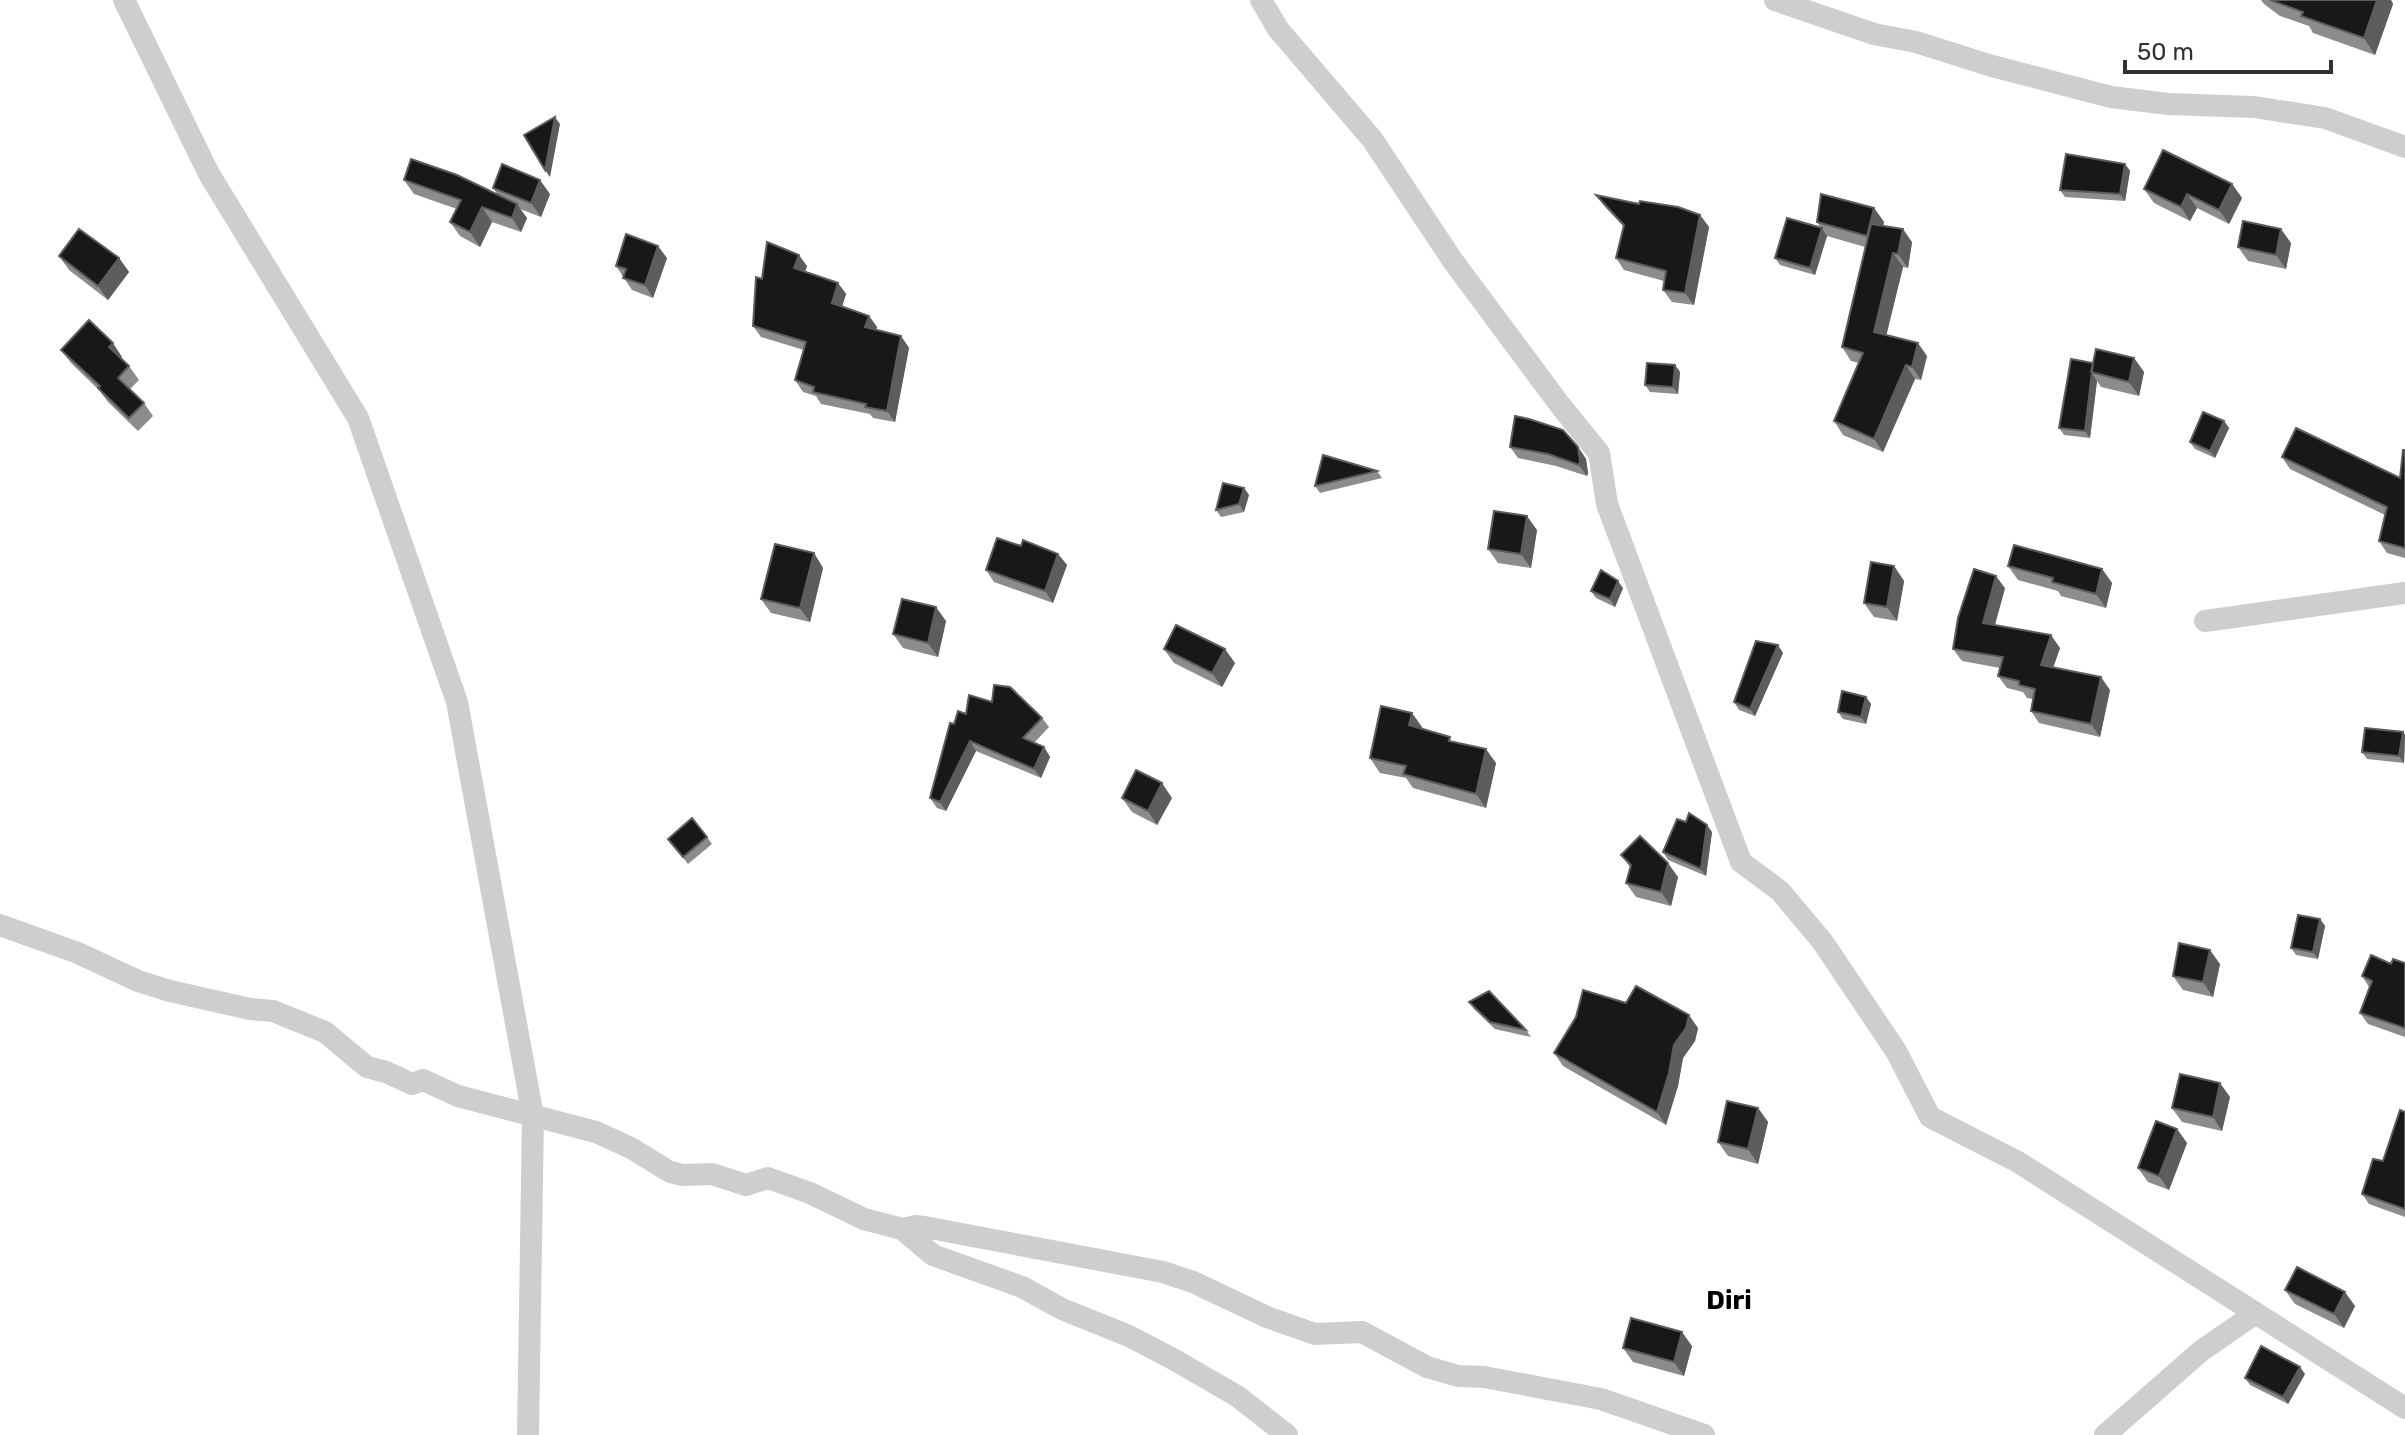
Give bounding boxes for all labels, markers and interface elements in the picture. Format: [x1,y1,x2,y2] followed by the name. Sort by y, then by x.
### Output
[2125,24,2331,74] scale bar
[2137,38,2194,66] text: 50 m
[1706,1285,1752,1316] district label: Diri

